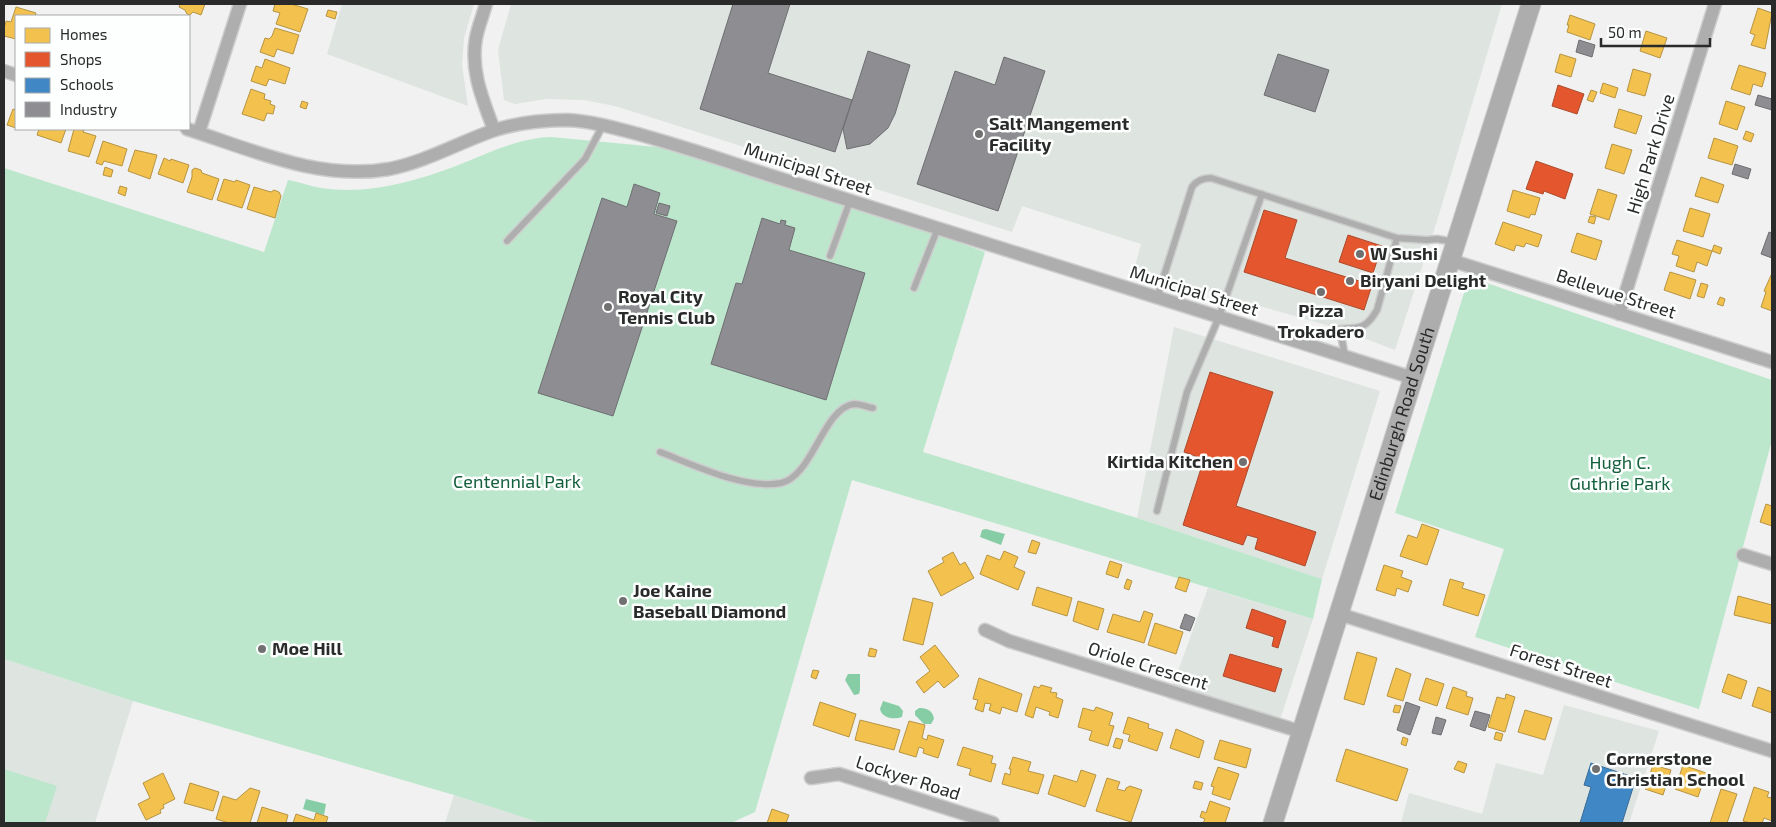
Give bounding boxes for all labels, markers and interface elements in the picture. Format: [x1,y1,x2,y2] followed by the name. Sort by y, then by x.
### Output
[15,15,190,130] legend
[1601,15,1710,47] scale bar
[1608,23,1642,41] text: 50 m
[60,25,107,43] text: Homes
[60,50,102,68] text: Shops
[60,75,114,93] text: Schools
[1621,91,1679,216] street label: High Park Drive
[60,100,117,118] text: Industry
[989,112,1130,155] place label: Salt Mangement Facility
[973,128,985,140] marker: Salt Mangement Facility
[741,137,875,199] street label: Municipal Street
[1370,242,1438,264] place label: W Sushi
[1354,248,1366,260] marker: W Sushi
[1127,260,1261,320] street label: Municipal Street
[1554,263,1679,323] street label: Bellevue Street
[1360,269,1487,291] place label: Biryani Delight
[1344,275,1356,287] marker: Biryani Delight
[618,285,715,328] place label: Royal City Tennis Club
[1315,286,1327,298] marker: Pizza Trokadero
[1278,299,1365,342] place label: Pizza Trokadero
[602,301,614,313] marker: Royal City Tennis Club
[1363,324,1439,503] street label: Edinburgh Road South
[1107,450,1233,472] place label: Kirtida Kitchen
[1569,451,1671,494] park label: Hugh C. Guthrie Park
[1237,456,1249,468] marker: Kirtida Kitchen
[453,470,581,492] park label: Centennial Park
[633,579,786,622] place label: Joe Kaine Baseball Diamond
[617,595,629,607] marker: Joe Kaine Baseball Diamond
[1085,636,1211,694] street label: Oriole Crescent
[272,637,342,659] place label: Moe Hill
[1507,638,1615,692] street label: Forest Street
[256,643,268,655] marker: Moe Hill
[1606,747,1745,790] place label: Cornerstone Christian School
[853,750,963,804] street label: Lockyer Road
[1590,763,1602,775] marker: Cornerstone Christian School

